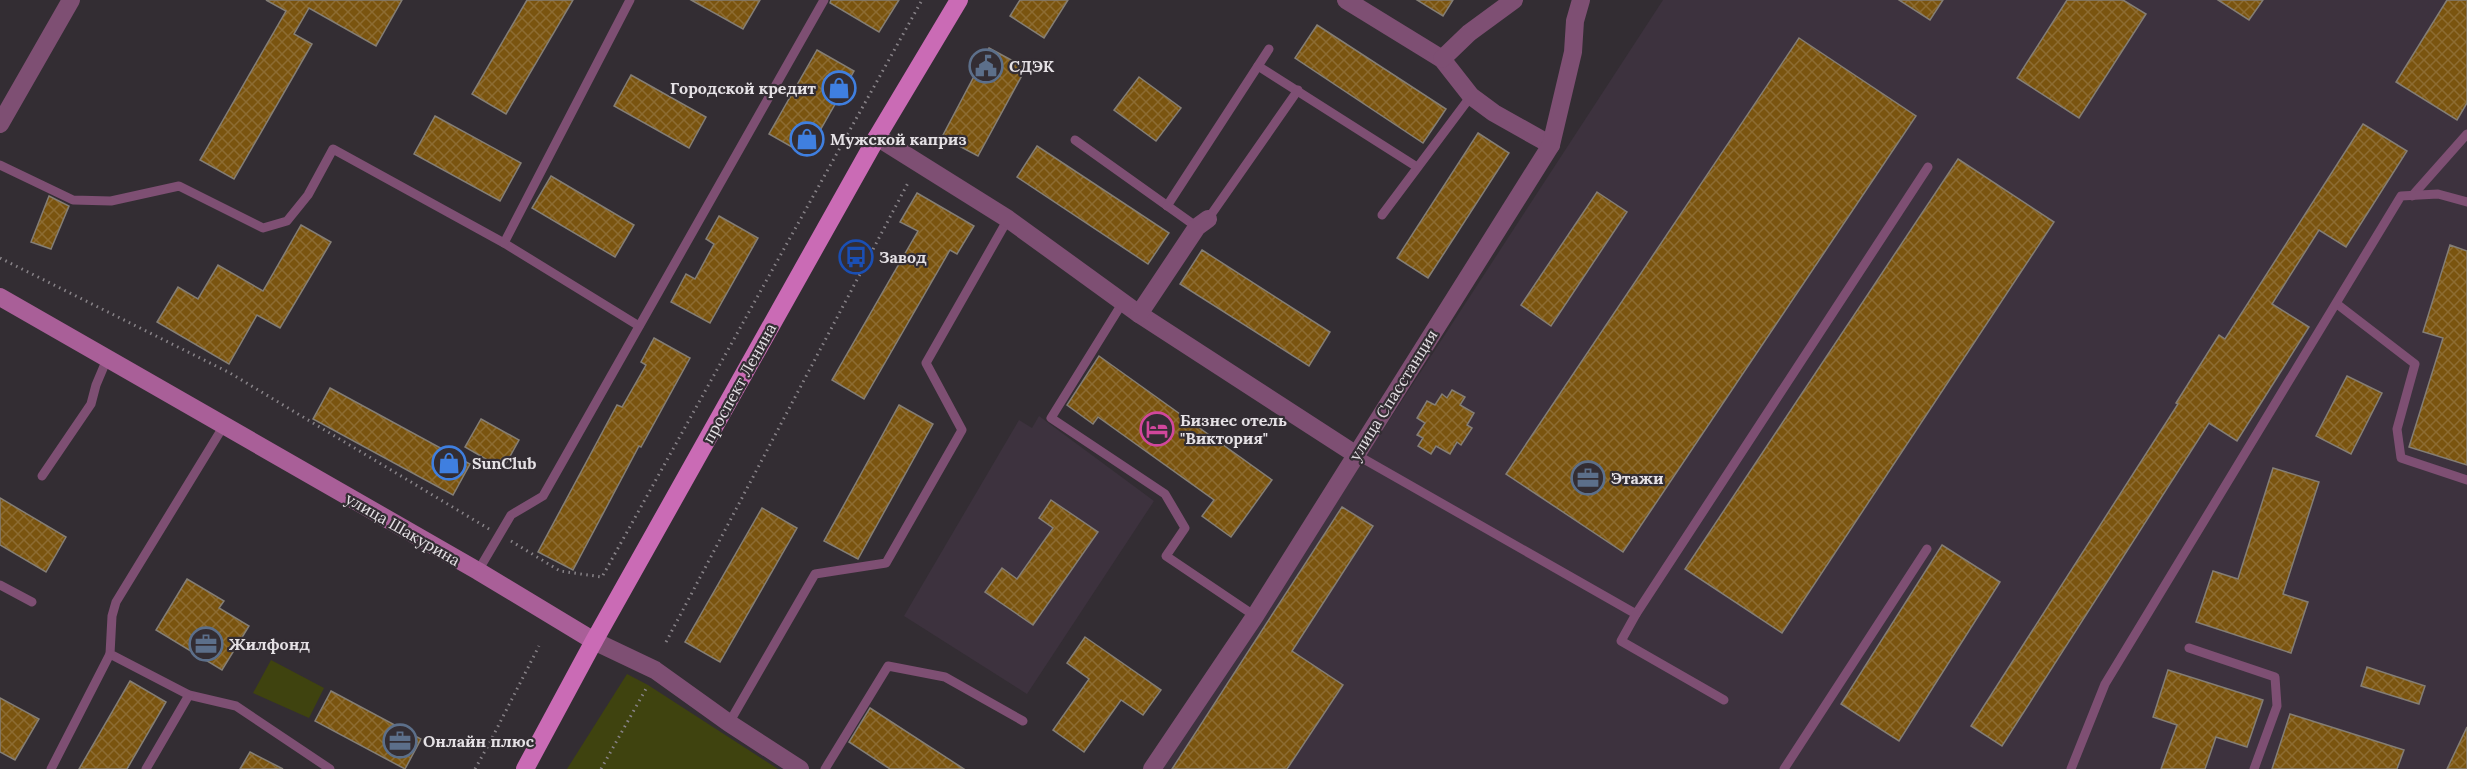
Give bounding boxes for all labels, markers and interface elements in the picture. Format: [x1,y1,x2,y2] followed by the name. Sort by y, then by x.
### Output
[968,48,1004,84] public building icon: СДЭК
[1009,56,1055,76] place label: СДЭК
[821,70,857,106] shop icon: Городской кредит
[670,78,817,98] place label: Городской кредит
[789,121,825,157] shop icon: Мужской каприз
[830,129,967,149] place label: Мужской каприз
[838,239,874,275] bus stop icon: Завод
[879,247,927,267] place label: Завод
[698,319,780,447] street label: проспект Ленина
[1344,326,1442,464] street label: улица Спасстанция
[1180,410,1287,448] place label: Бизнес отель "Виктория"
[1139,411,1175,447] hotel icon: Бизнес отель "Виктория"
[431,445,467,481] shop icon: SunClub
[472,453,536,473] place label: SunClub
[1570,460,1606,496] office icon: Этажи
[1611,468,1664,488] place label: Этажи
[342,488,464,570] street label: улица Шакурина
[188,626,224,662] office icon: Жилфонд
[229,634,310,654] place label: Жилфонд
[382,723,418,759] office icon: Онлайн плюс
[423,731,535,751] place label: Онлайн плюс

